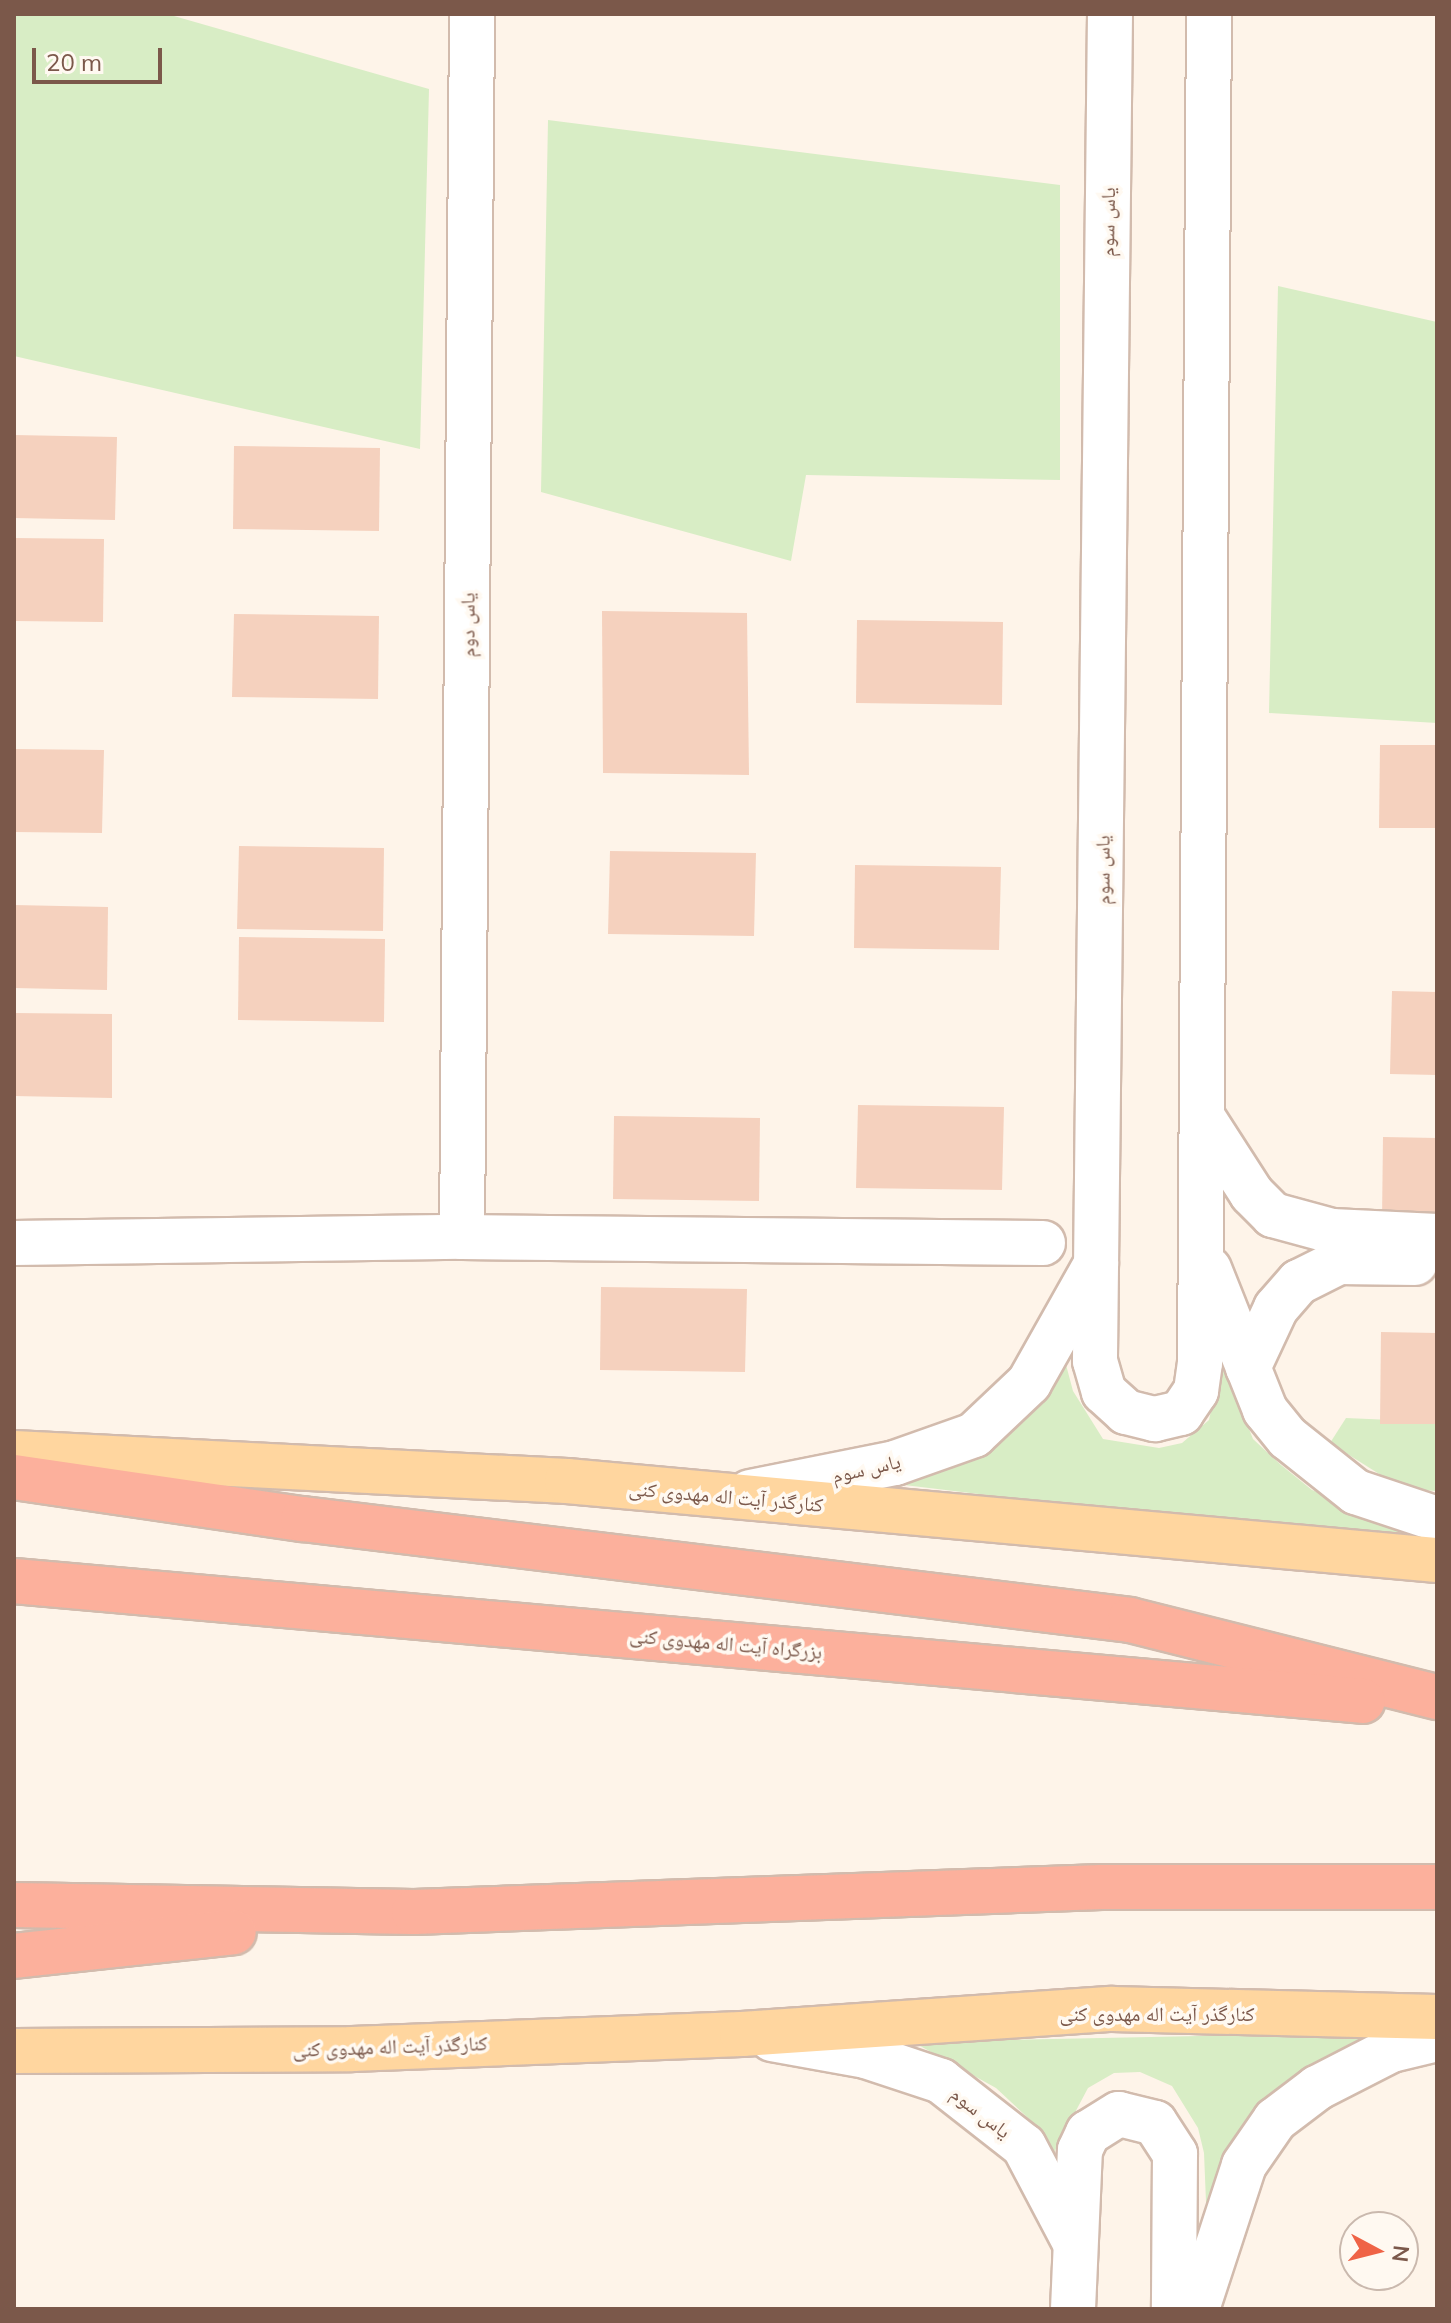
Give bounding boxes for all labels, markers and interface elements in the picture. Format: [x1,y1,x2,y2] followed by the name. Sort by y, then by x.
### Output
[36,32,166,82] scale bar
[46,47,102,77] text: 20 m
[1094,187,1120,257] street label: یاس سوم
[455,593,479,657] street label: یاس دوم
[1090,835,1114,905] street label: یاس سوم
[829,1448,903,1488] street label: یاس سوم
[628,1476,824,1516] street label: کنارگذر آیت اله مهدوی کنی
[629,1623,823,1663] street label: بزرگراه آیت اله مهدوی کنی
[1059,2001,1255,2025] street label: کنارگذر آیت اله مهدوی کنی
[292,2031,488,2061] street label: کنارگذر آیت اله مهدوی کنی
[946,2081,1016,2143] street label: یاس سوم
[1339,2211,1419,2291] north arrow
[1386,2244,1416,2264] text: N

